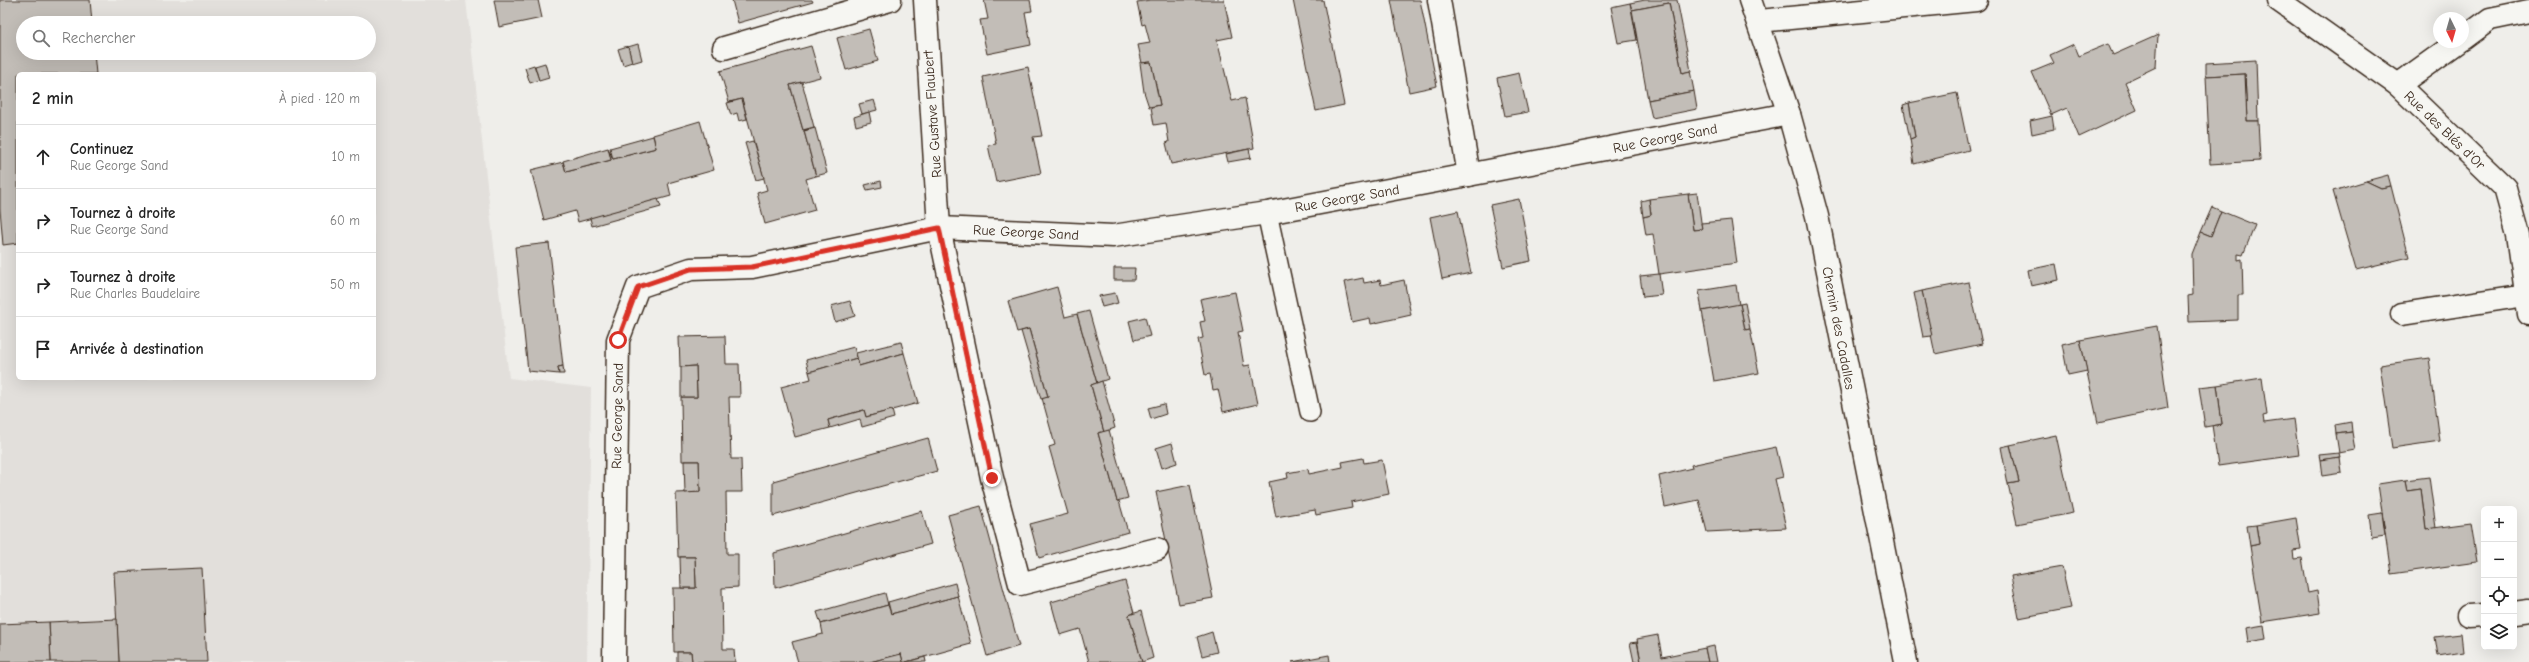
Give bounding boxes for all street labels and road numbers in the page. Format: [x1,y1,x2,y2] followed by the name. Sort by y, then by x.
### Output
[919,49,945,178] street label: Rue Gustave Flaubert
[2401,87,2489,174] street label: Rue des Blés d'Or
[1611,120,1719,157] street label: Rue George Sand
[1293,181,1401,216] street label: Rue George Sand
[973,221,1079,244] street label: Rue George Sand
[1818,265,1859,391] street label: Chemin des Cadalles
[608,363,627,469] street label: Rue George Sand

